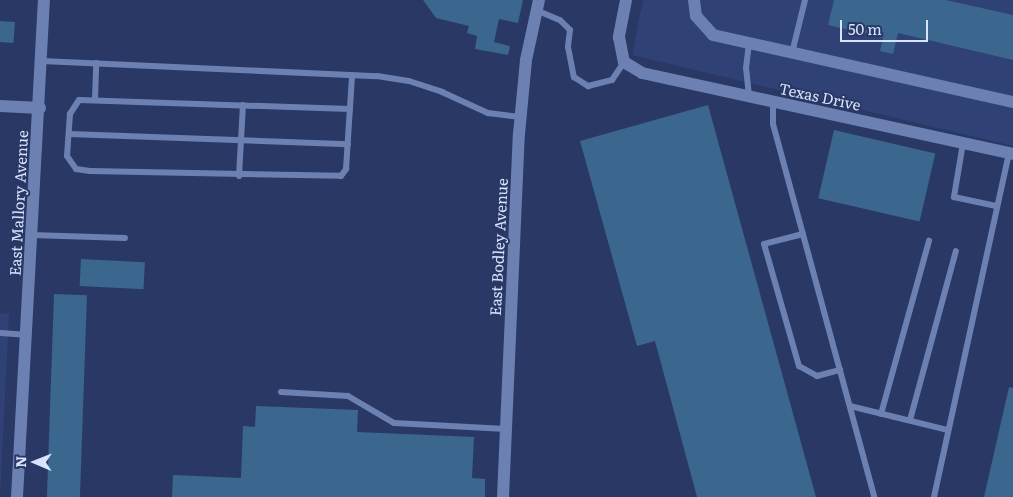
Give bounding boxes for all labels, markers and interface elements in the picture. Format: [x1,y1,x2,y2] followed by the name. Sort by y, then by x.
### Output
[843,10,930,42] scale bar
[848,17,882,40] text: 50 m
[777,79,863,113] street label: Texas Drive
[5,130,31,276] street label: East Mallory Avenue
[485,178,511,316] street label: East Bodley Avenue
[10,437,60,487] north arrow
[10,456,30,468] text: N

